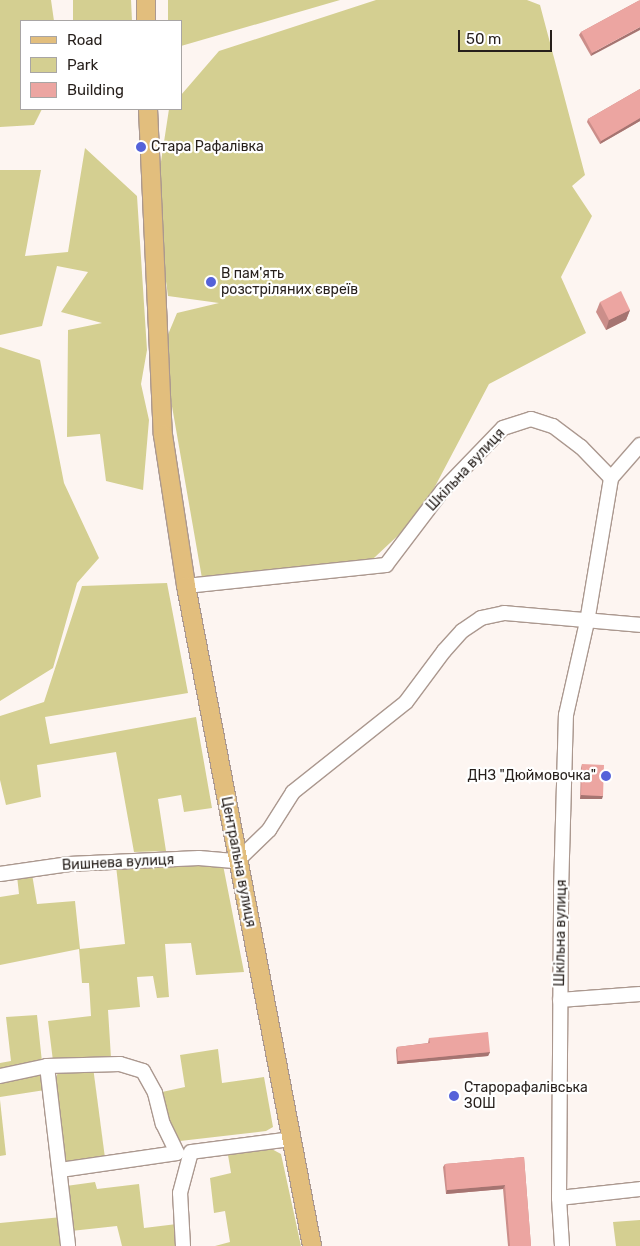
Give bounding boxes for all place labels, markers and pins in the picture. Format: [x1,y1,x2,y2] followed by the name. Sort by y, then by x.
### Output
[151,139,264,155] place label: Стара Рафалівка
[135,141,147,153] marker: Стара Рафалівка
[221,266,358,298] place label: В пам'ять розстріляних євреїв
[205,276,217,288] marker: В пам'ять розстріляних євреїв
[468,768,596,784] place label: ДНЗ "Дюймовочка"
[600,770,612,782] marker: ДНЗ "Дюймовочка"
[464,1080,588,1112] place label: Старорафалівська ЗОШ
[448,1090,460,1102] marker: Старорафалівська ЗОШ

